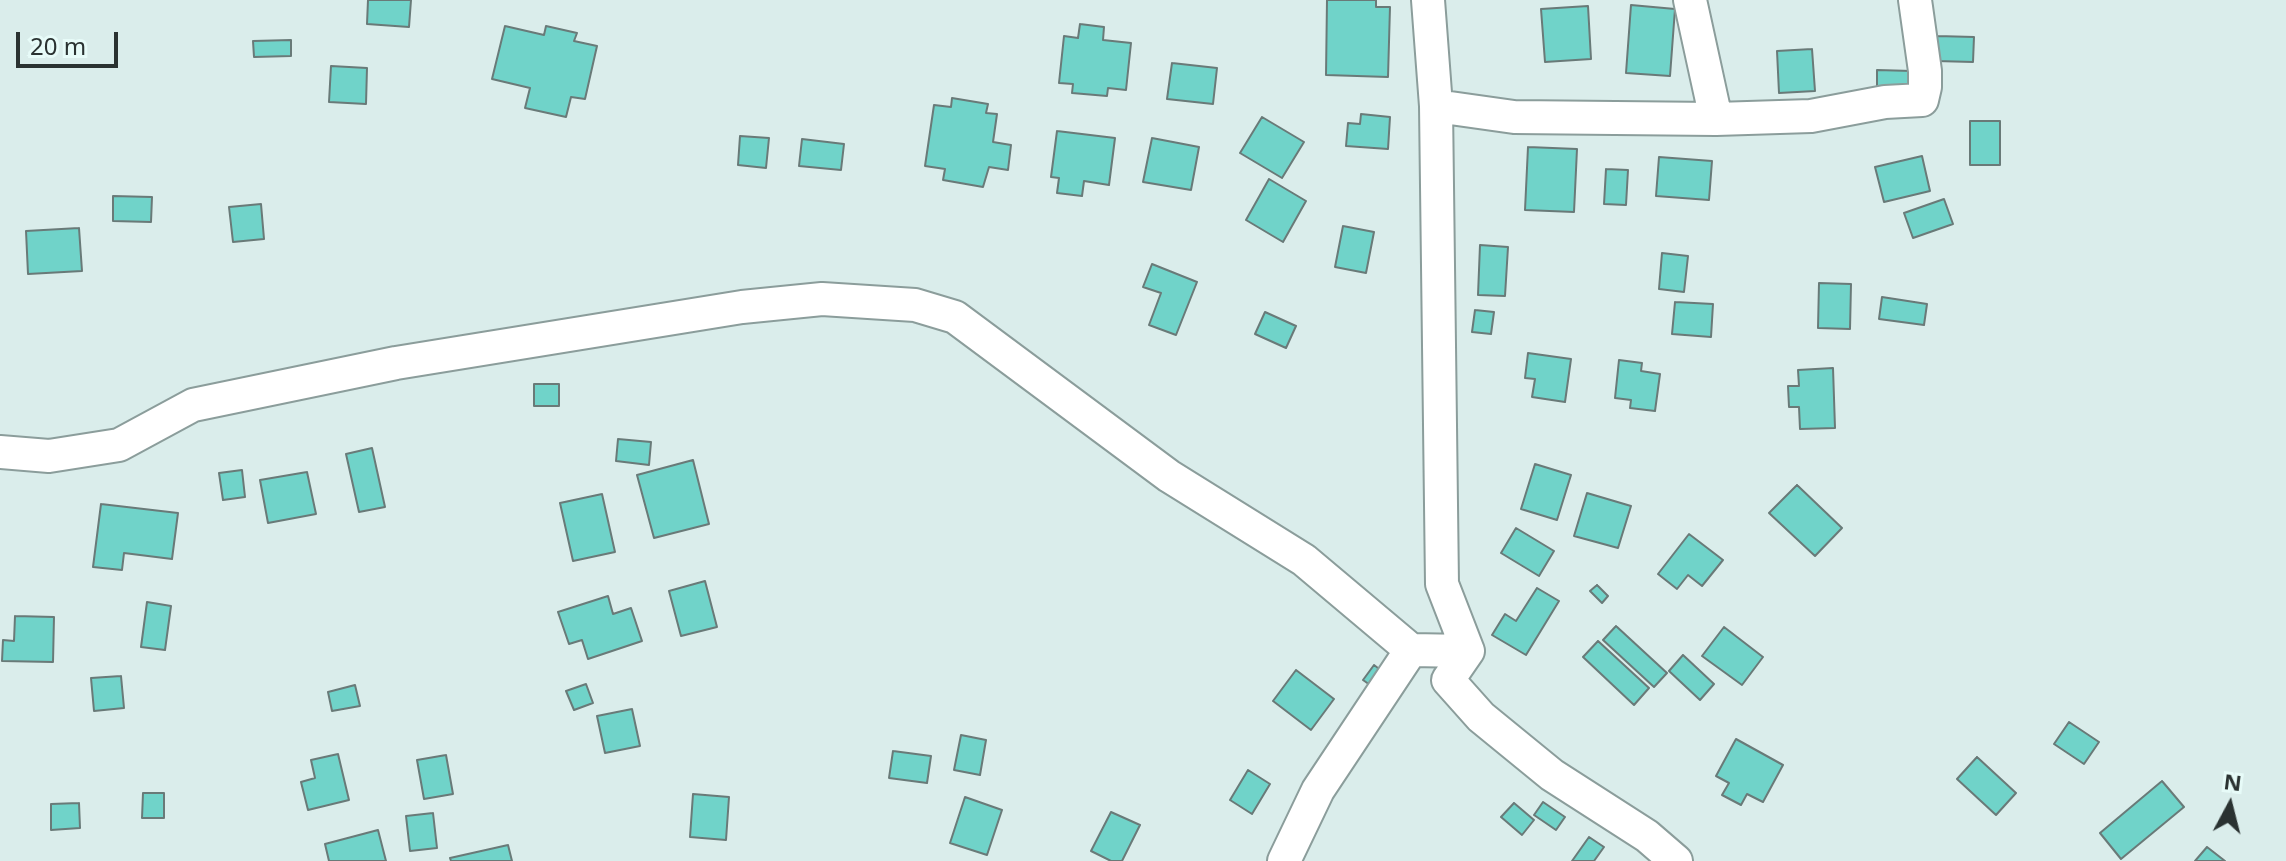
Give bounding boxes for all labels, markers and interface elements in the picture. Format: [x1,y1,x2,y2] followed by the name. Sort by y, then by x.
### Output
[20,16,122,66] scale bar
[30,29,86,62] text: 20 m
[2190,765,2270,845] north arrow
[2222,765,2244,797] text: N

